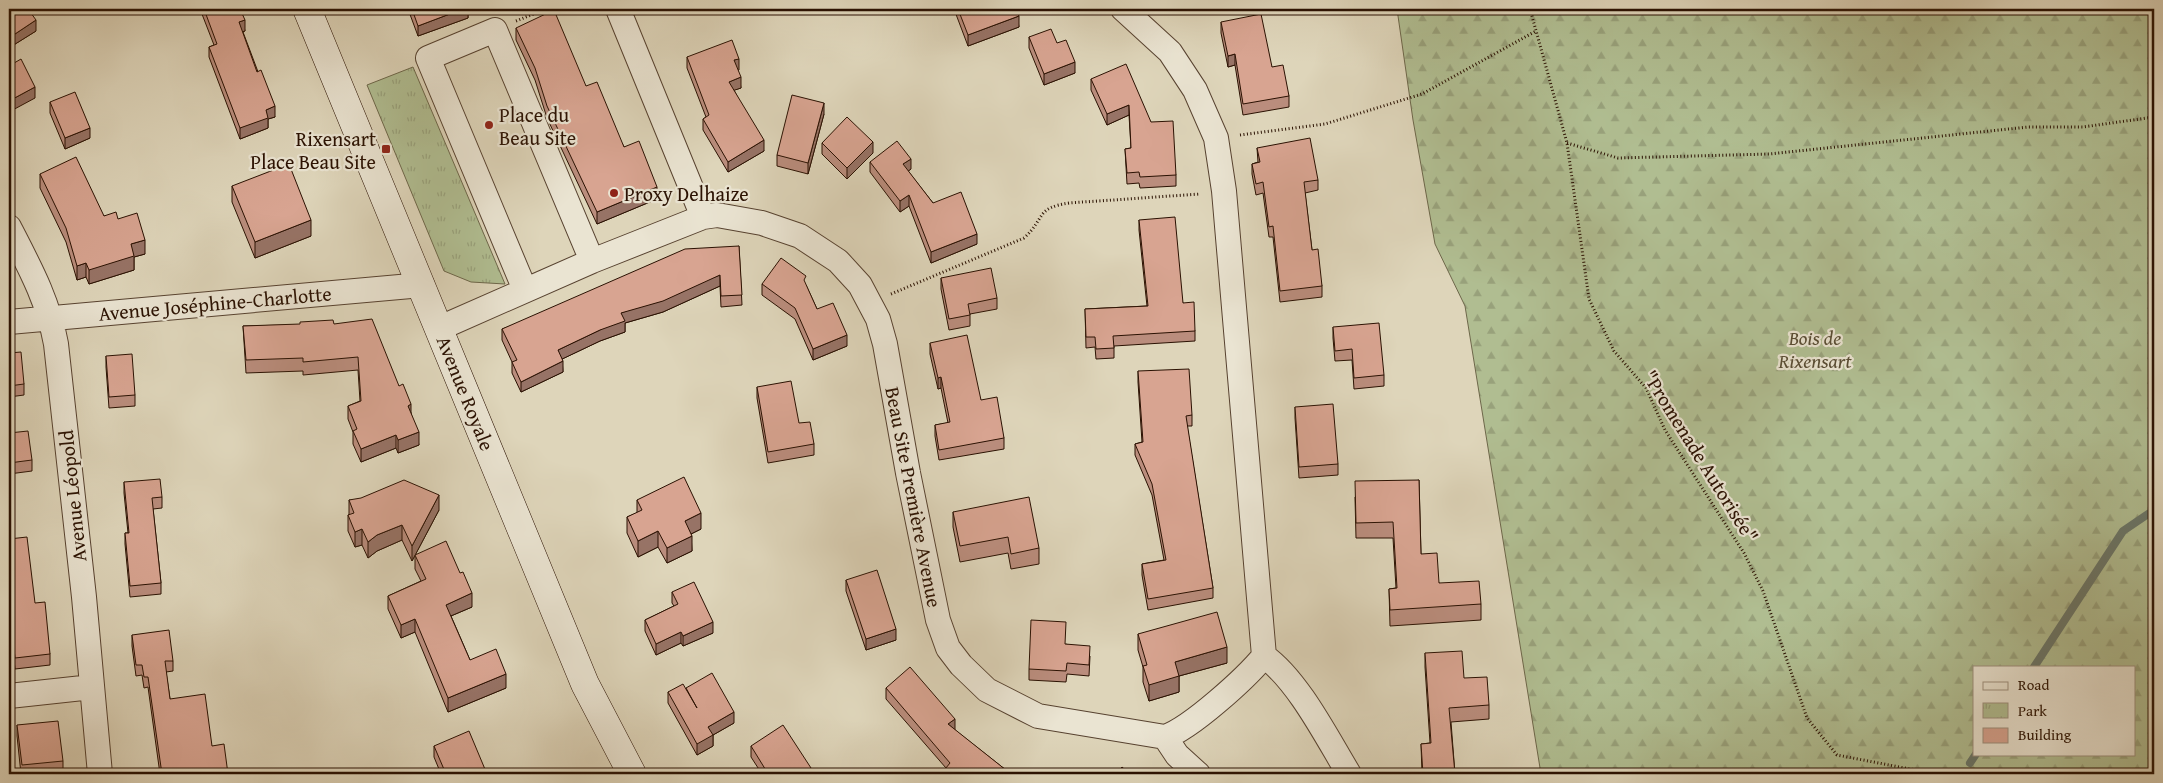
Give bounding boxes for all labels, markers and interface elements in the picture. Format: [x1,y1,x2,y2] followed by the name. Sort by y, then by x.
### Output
[499,100,576,152] place label: Place du Beau Site
[483,119,495,131] marker: Place du Beau Site
[250,124,376,176] place label: Rixensart Place Beau Site
[380,143,392,155] marker: Rixensart Place Beau Site
[624,179,749,208] place label: Proxy Delhaize
[608,187,620,199] marker: Proxy Delhaize
[97,278,333,328] street label: Avenue Joséphine-Charlotte
[1777,323,1852,375] park label: Bois de Rixensart
[430,331,502,455] street label: Avenue Royale
[1636,364,1766,548] street label: "Promenade Autorisée"
[878,384,950,610] street label: Beau Site Première Avenue
[51,428,93,563] street label: Avenue Léopold
[1973,666,2136,756] legend
[2018,674,2049,695] text: Road
[2018,700,2047,721] text: Park
[2018,724,2072,745] text: Building

